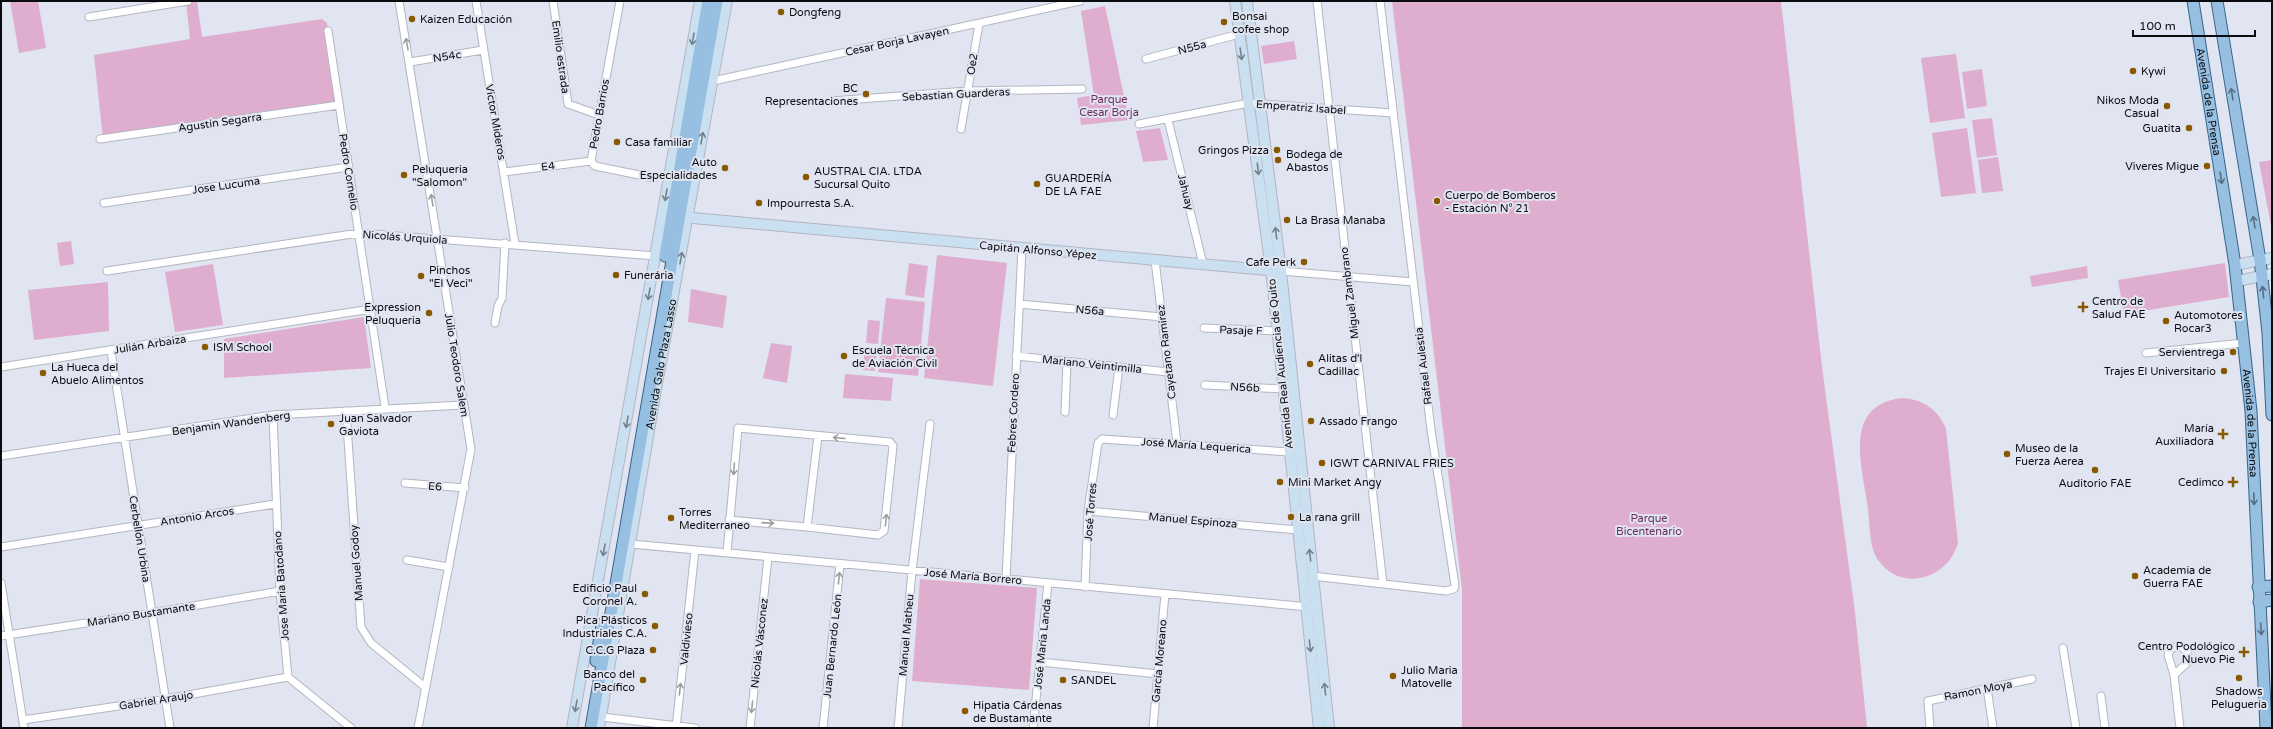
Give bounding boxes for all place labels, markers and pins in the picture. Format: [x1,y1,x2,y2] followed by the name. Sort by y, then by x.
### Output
[789,6,841,19] place label: Dongfeng
[776,7,786,17] marker: Dongfeng
[1232,10,1289,36] place label: Bonsai cofee shop
[420,13,512,26] place label: Kaizen Educación
[407,14,417,24] marker: Kaizen Educación
[1219,17,1229,27] marker: Bonsai cofee shop
[2141,65,2166,78] place label: Kywi
[2128,66,2138,76] marker: Kywi
[765,82,858,108] place label: BC Representaciones
[861,89,871,99] marker: BC Representaciones
[2097,94,2159,120] place label: Nikos Moda Casual
[2162,101,2172,111] marker: Nikos Moda Casual
[2143,122,2181,135] place label: Guatita
[2184,123,2194,133] marker: Guatita
[625,136,693,149] place label: Casa familiar
[612,137,622,147] marker: Casa familiar
[1198,144,1269,157] place label: Gringos Pizza
[1272,145,1282,155] marker: Gringos Pizza
[1286,148,1343,174] place label: Bodega de Abastos
[1273,155,1283,165] marker: Bodega de Abastos
[640,156,717,182] place label: Auto Especialidades
[2125,160,2199,173] place label: Viveres Migue
[2202,161,2212,171] marker: Viveres Migue
[412,163,468,189] place label: Peluqueria "Salomon"
[720,163,730,173] marker: Auto Especialidades
[814,165,922,191] place label: AUSTRAL CIA. LTDA Sucursal Quito
[399,170,409,180] marker: Peluqueria "Salomon"
[1045,171,1112,198] place label: GUARDERÍA DE LA FAE
[801,172,811,182] marker: AUSTRAL CIA. LTDA Sucursal Quito
[1032,179,1042,189] marker: GUARDERÍA DE LA FAE
[1445,189,1556,215] place label: Cuerpo de Bomberos - Estación N° 21
[1432,196,1442,206] marker: Cuerpo de Bomberos - Estación N° 21
[767,197,854,210] place label: Impourresta S.A.
[754,198,764,208] marker: Impourresta S.A.
[1295,214,1385,227] place label: La Brasa Manaba
[1282,215,1292,225] marker: La Brasa Manaba
[1246,256,1296,269] place label: Cafe Perk
[1299,257,1309,267] marker: Cafe Perk
[429,264,473,290] place label: Pinchos "El Veci"
[624,269,673,282] place label: Funerária
[611,270,621,280] marker: Funerária
[416,271,426,281] marker: Pinchos "El Veci"
[2092,295,2146,321] place label: Centro de Salud FAE
[364,301,421,327] place label: Expression Peluqueria
[2077,301,2089,313] marker: Centro de Salud FAE
[424,308,434,318] marker: Expression Peluqueria
[2174,309,2243,335] place label: Automotores Rocar3
[2161,316,2171,326] marker: Automotores Rocar3
[213,341,272,354] place label: ISM School
[200,342,210,352] marker: ISM School
[852,344,937,370] place label: Escuela Técnica de Aviación Civil
[2159,346,2225,359] place label: Servientrega
[2228,347,2238,357] marker: Servientrega
[839,351,849,361] marker: Escuela Técnica de Aviación Civil
[1318,352,1362,378] place label: Alitas d'l Cadillac
[1305,359,1315,369] marker: Alitas d'l Cadillac
[51,361,144,387] place label: La Hueca del Abuelo Alimentos
[2104,365,2216,378] place label: Trajes El Universitario
[2219,366,2229,376] marker: Trajes El Universitario
[38,368,48,378] marker: La Hueca del Abuelo Alimentos
[339,412,413,438] place label: Juan Salvador Gaviota
[1319,415,1398,428] place label: Assado Frango
[1306,416,1316,426] marker: Assado Frango
[326,419,336,429] marker: Juan Salvador Gaviota
[2155,422,2214,448] place label: María Auxiliadora
[2217,428,2229,440] marker: María Auxiliadora
[2015,442,2084,468] place label: Museo de la Fuerza Aerea
[2002,449,2012,459] marker: Museo de la Fuerza Aerea
[1330,457,1454,470] place label: IGWT CARNIVAL FRIES
[1317,458,1327,468] marker: IGWT CARNIVAL FRIES
[2090,465,2100,475] marker: Auditorio FAE
[1288,476,1382,489] place label: Mini Market Angy
[2178,476,2224,489] place label: Cedimco
[2227,476,2239,488] marker: Cedimco
[1275,477,1285,487] marker: Mini Market Angy
[2058,477,2132,490] place label: Auditorio FAE
[679,506,750,532] place label: Torres Mediterraneo
[1299,511,1360,524] place label: La rana grill
[1286,512,1296,522] marker: La rana grill
[666,513,676,523] marker: Torres Mediterraneo
[2143,564,2211,590] place label: Academia de Guerra FAE
[2130,571,2140,581] marker: Academia de Guerra FAE
[573,582,637,608] place label: Edificio Paul Coronel A.
[640,589,650,599] marker: Edificio Paul Coronel A.
[562,614,647,640] place label: Pica Plásticos Industriales C.A.
[650,621,660,631] marker: Pica Plásticos Industriales C.A.
[2138,640,2235,666] place label: Centro Podológico Nuevo Pie
[585,644,645,657] place label: C.C.G Plaza
[648,645,658,655] marker: C.C.G Plaza
[2238,646,2250,658] marker: Centro Podológico Nuevo Pie
[1401,664,1458,690] place label: Julio Maria Matovelle
[583,668,635,694] place label: Banco del Pacífico
[1388,671,1398,681] marker: Julio Maria Matovelle
[2234,673,2244,683] marker: Shadows Peluguería
[1071,674,1117,687] place label: SANDEL
[638,675,648,685] marker: Banco del Pacífico
[1058,675,1068,685] marker: SANDEL
[2211,685,2267,711] place label: Shadows Peluguería
[973,699,1062,725] place label: Hipatia Cárdenas de Bustamante
[960,706,970,716] marker: Hipatia Cárdenas de Bustamante

